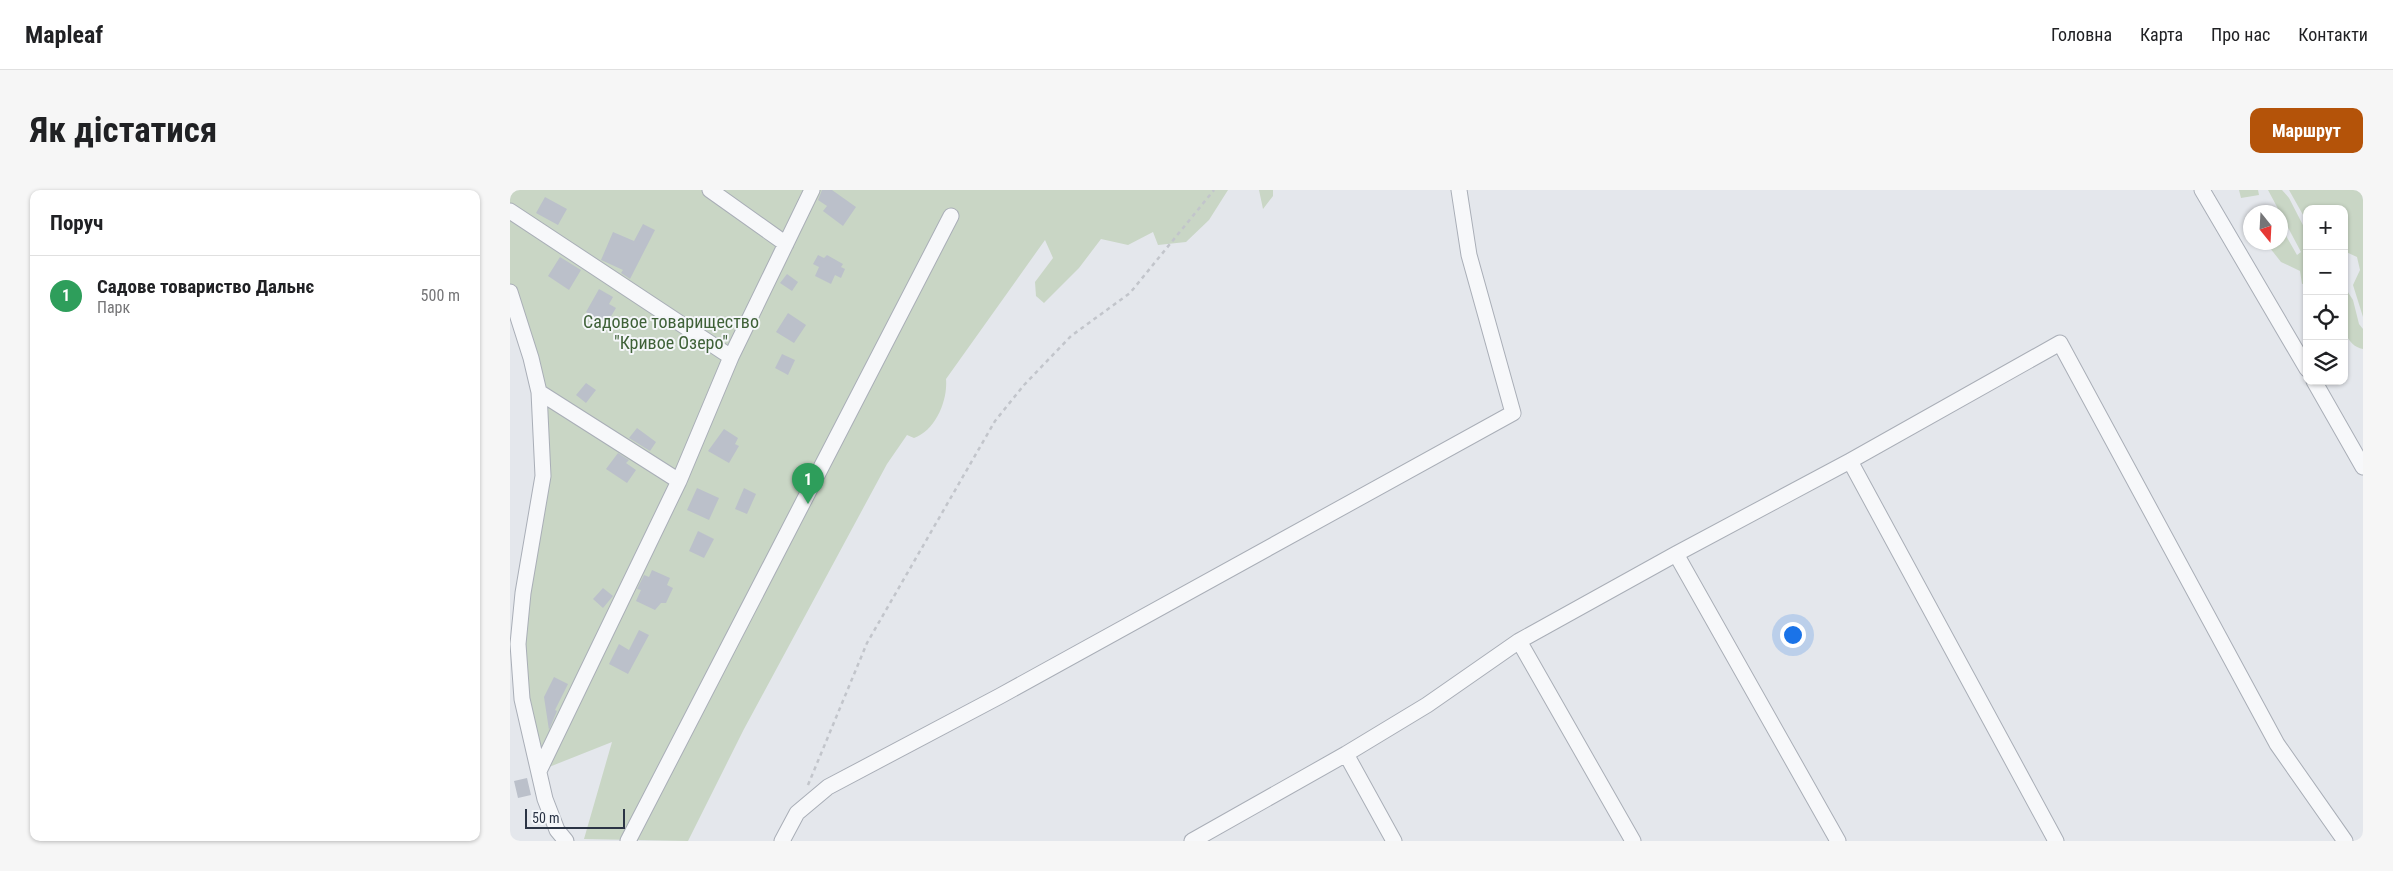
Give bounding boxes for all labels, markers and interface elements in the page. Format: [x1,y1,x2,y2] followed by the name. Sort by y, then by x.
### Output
[25,21,103,49] text: Mapleaf
[2051,24,2112,45] text: Головна
[2140,24,2183,45] text: Карта
[2211,24,2270,45] text: Про нас
[2298,24,2368,45] text: Контакти
[2250,108,2363,153] button: Маршрут
[30,110,217,151] text: Як дістатися
[2243,205,2288,250] north arrow
[2303,205,2348,385] map controls
[2303,205,2348,250] button: +
[50,211,103,235] text: Поруч
[2303,250,2348,295] button: −
[97,275,314,298] text: Садове товариство Дальнє
[62,286,70,305] text: 1
[421,286,460,305] text: 500 m
[2303,295,2348,340] button: locate
[97,298,130,317] text: Парк
[583,311,759,353] park label: Садовое товарищество "Кривое Озеро"
[2303,340,2348,385] button: layers
[792,463,824,504] pin: 1
[1780,622,1806,648] your location
[525,806,625,829] scale bar
[532,810,560,826] text: 50 m

